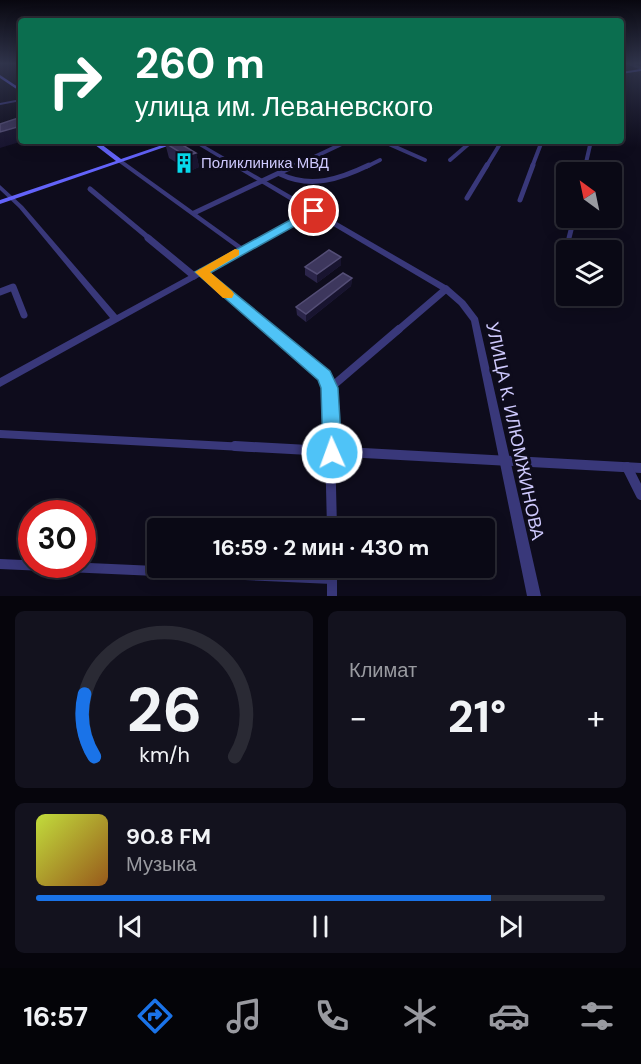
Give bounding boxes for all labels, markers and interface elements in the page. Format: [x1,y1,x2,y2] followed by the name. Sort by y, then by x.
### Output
[135,36,265,91] text: 260 m
[36,42,114,120] icon: right
[135,89,433,124] text: улица им. Леваневского
[172,151,196,175] building icon: Поликлиника МВД
[201,153,329,173] place label: Поликлиника МВД
[556,162,622,228] north arrow
[556,162,622,306] map controls
[288,185,339,236] pin
[297,194,330,227] icon: arrive
[556,240,622,306] button: layers
[480,320,550,542] street label: УЛИЦА К. ИЛЮМЖИНОВА
[300,421,364,485] position arrow
[18,500,96,578] speed limit sign: 30
[213,533,429,562] text: 16:59 · 2 мин · 430 m
[349,657,417,683] text: Климат
[126,669,202,750] text: 26
[448,687,506,746] text: 21°
[349,696,367,739] text: −
[587,696,605,739] text: +
[139,741,189,769] text: km/h
[126,822,211,851] text: 90.8 FM
[126,851,197,877] text: Музыка
[114,910,147,943] icon: previous
[304,910,337,943] icon: pause
[494,910,527,943] icon: next
[134,995,176,1037] icon: directions
[223,995,265,1037] icon: music
[311,995,353,1037] icon: phone
[399,995,441,1037] icon: climate
[488,995,530,1037] icon: car
[576,995,618,1037] icon: filters
[23,999,88,1034] text: 16:57

